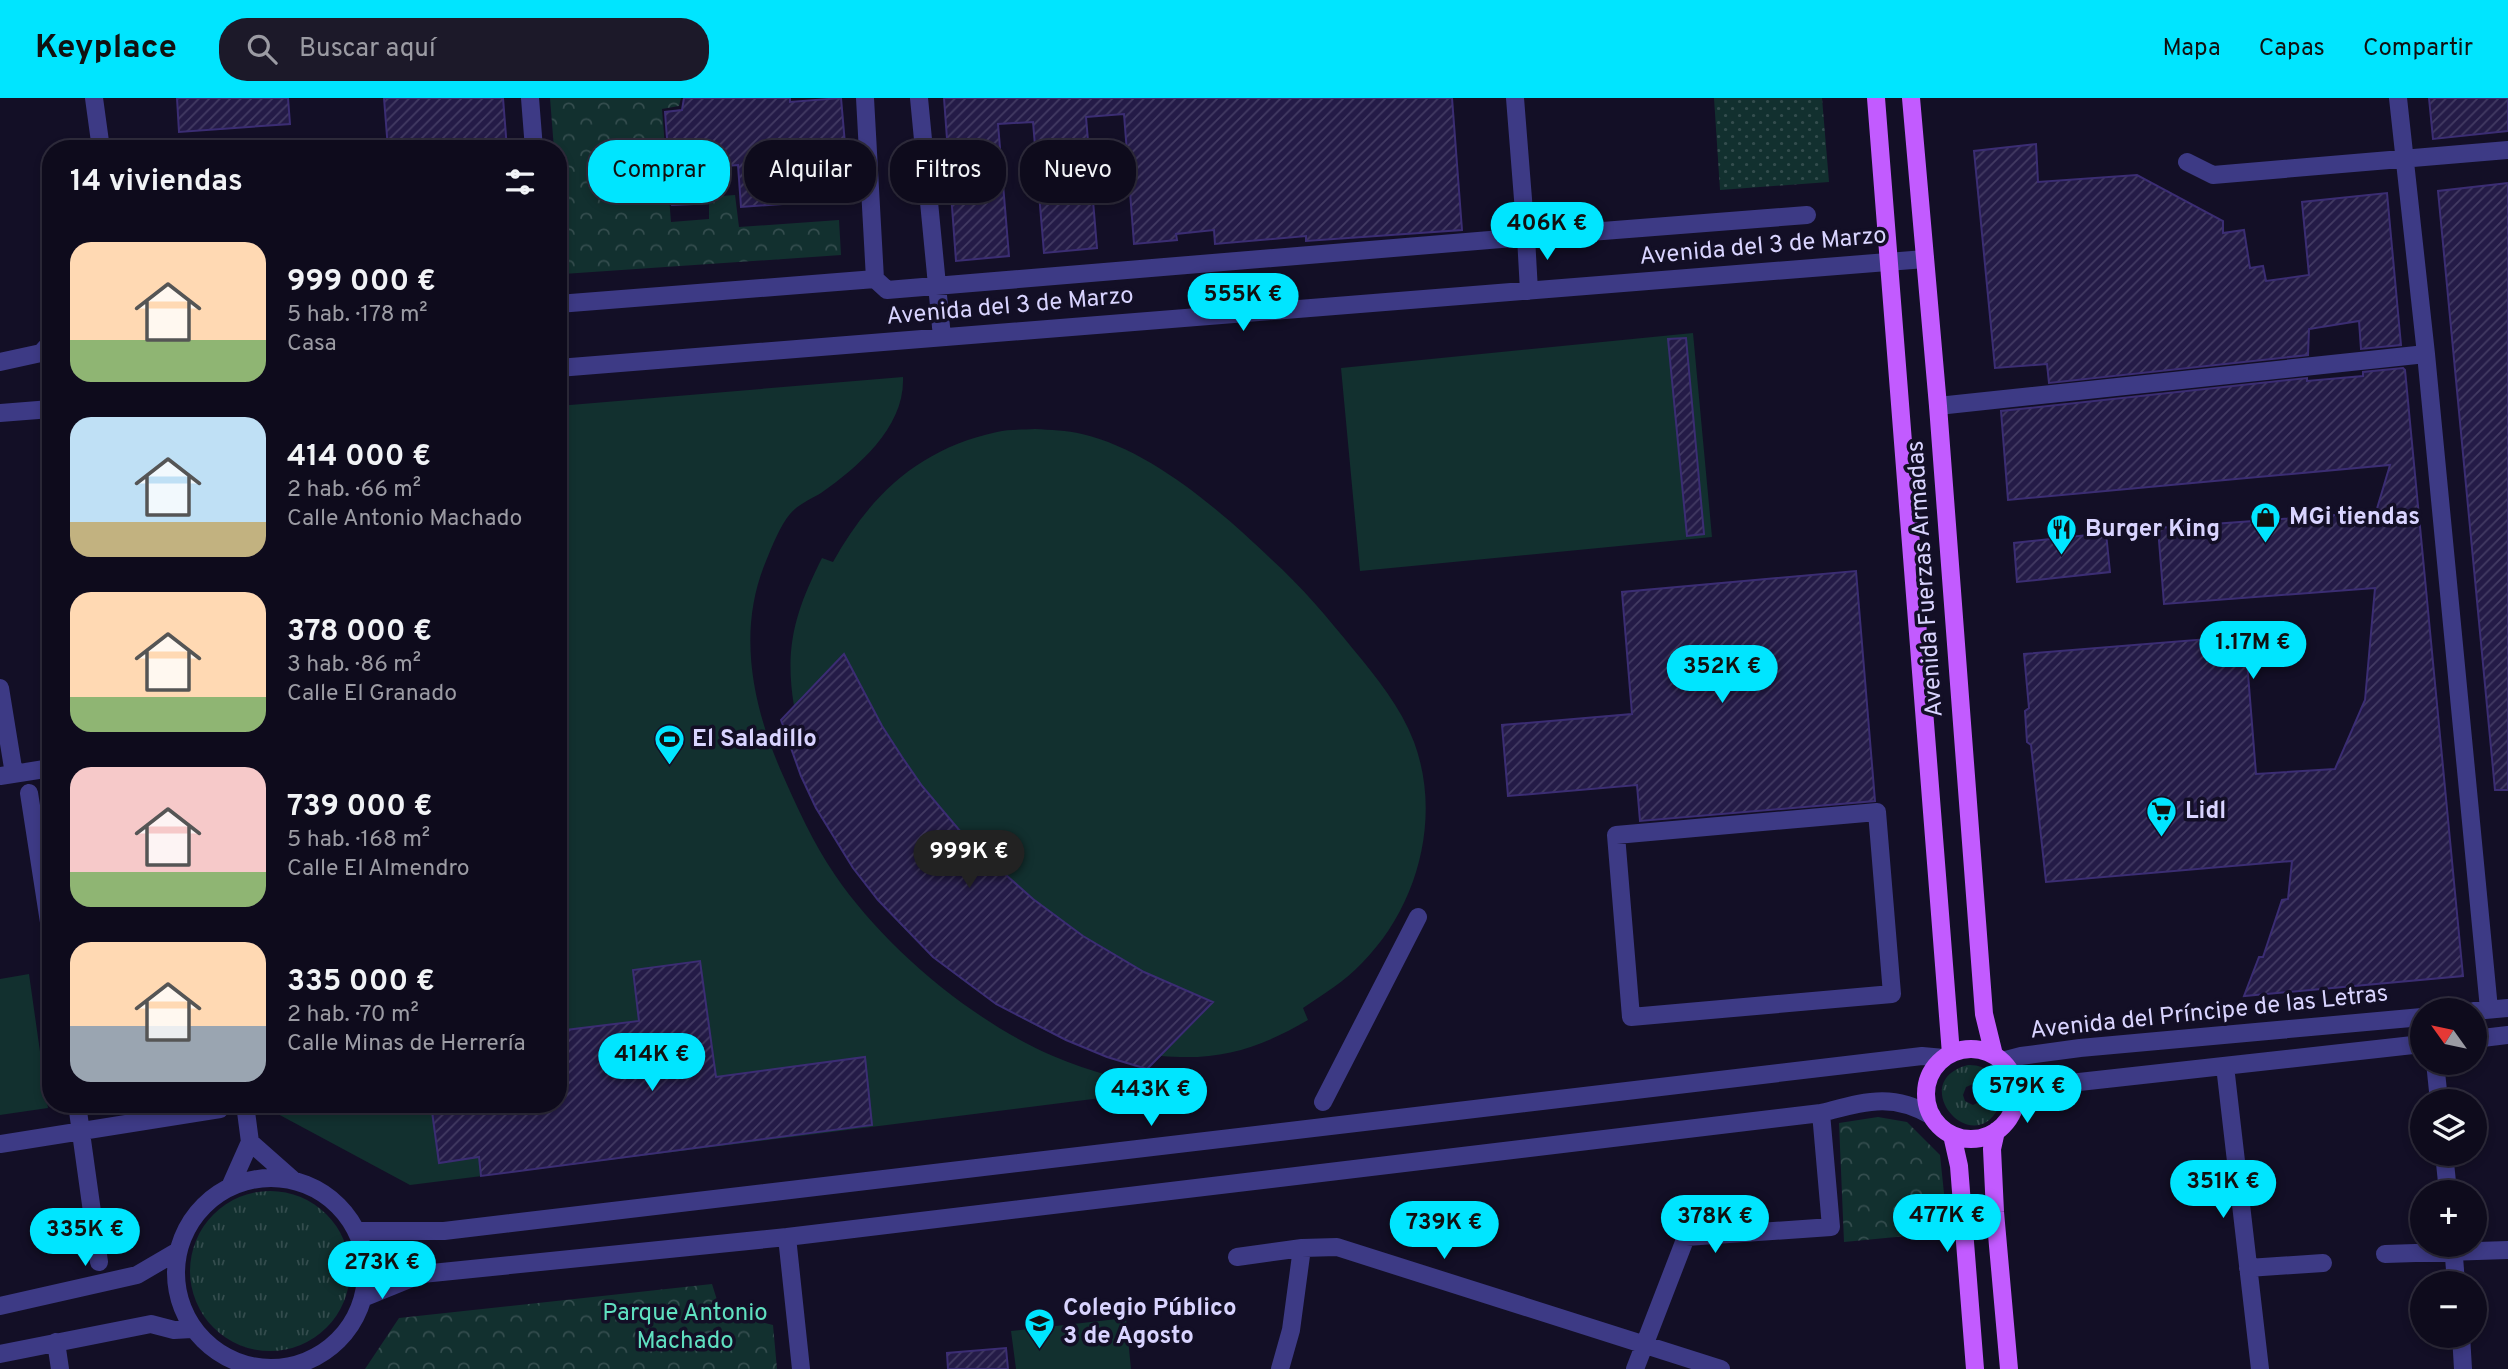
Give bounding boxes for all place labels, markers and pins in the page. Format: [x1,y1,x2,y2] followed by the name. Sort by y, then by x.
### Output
[1490,202,1604,262] pin: 406K €
[1186,274,1300,333] pin: 555K €
[2249,501,2283,545] shop icon: MGi tiendas
[2289,503,2420,533] place label: MGi tiendas
[2045,513,2079,557] restaurant icon: Burger King
[2085,515,2220,545] place label: Burger King
[2188,622,2318,681] pin: 1.17M €
[1665,646,1779,705] pin: 352K €
[652,723,686,767] sports icon: El Saladillo
[692,725,817,755] place label: El Saladillo
[2145,795,2179,839] supermarket icon: Lidl
[2185,797,2226,827] place label: Lidl
[912,830,1026,890] pin: 999K €
[595,1034,709,1093] pin: 414K €
[1970,1066,2084,1125] pin: 579K €
[1094,1068,1208,1128] pin: 443K €
[2166,1160,2280,1220] pin: 351K €
[1890,1194,2004,1254] pin: 477K €
[1658,1196,1772,1255] pin: 378K €
[1387,1202,1501,1261] pin: 739K €
[28,1208,142,1268] pin: 335K €
[325,1242,439,1301] pin: 273K €
[1063,1294,1237,1352] place label: Colegio Público 3 de Agosto
[1023,1306,1057,1350] school or university icon: Colegio Público 3 de Agosto

